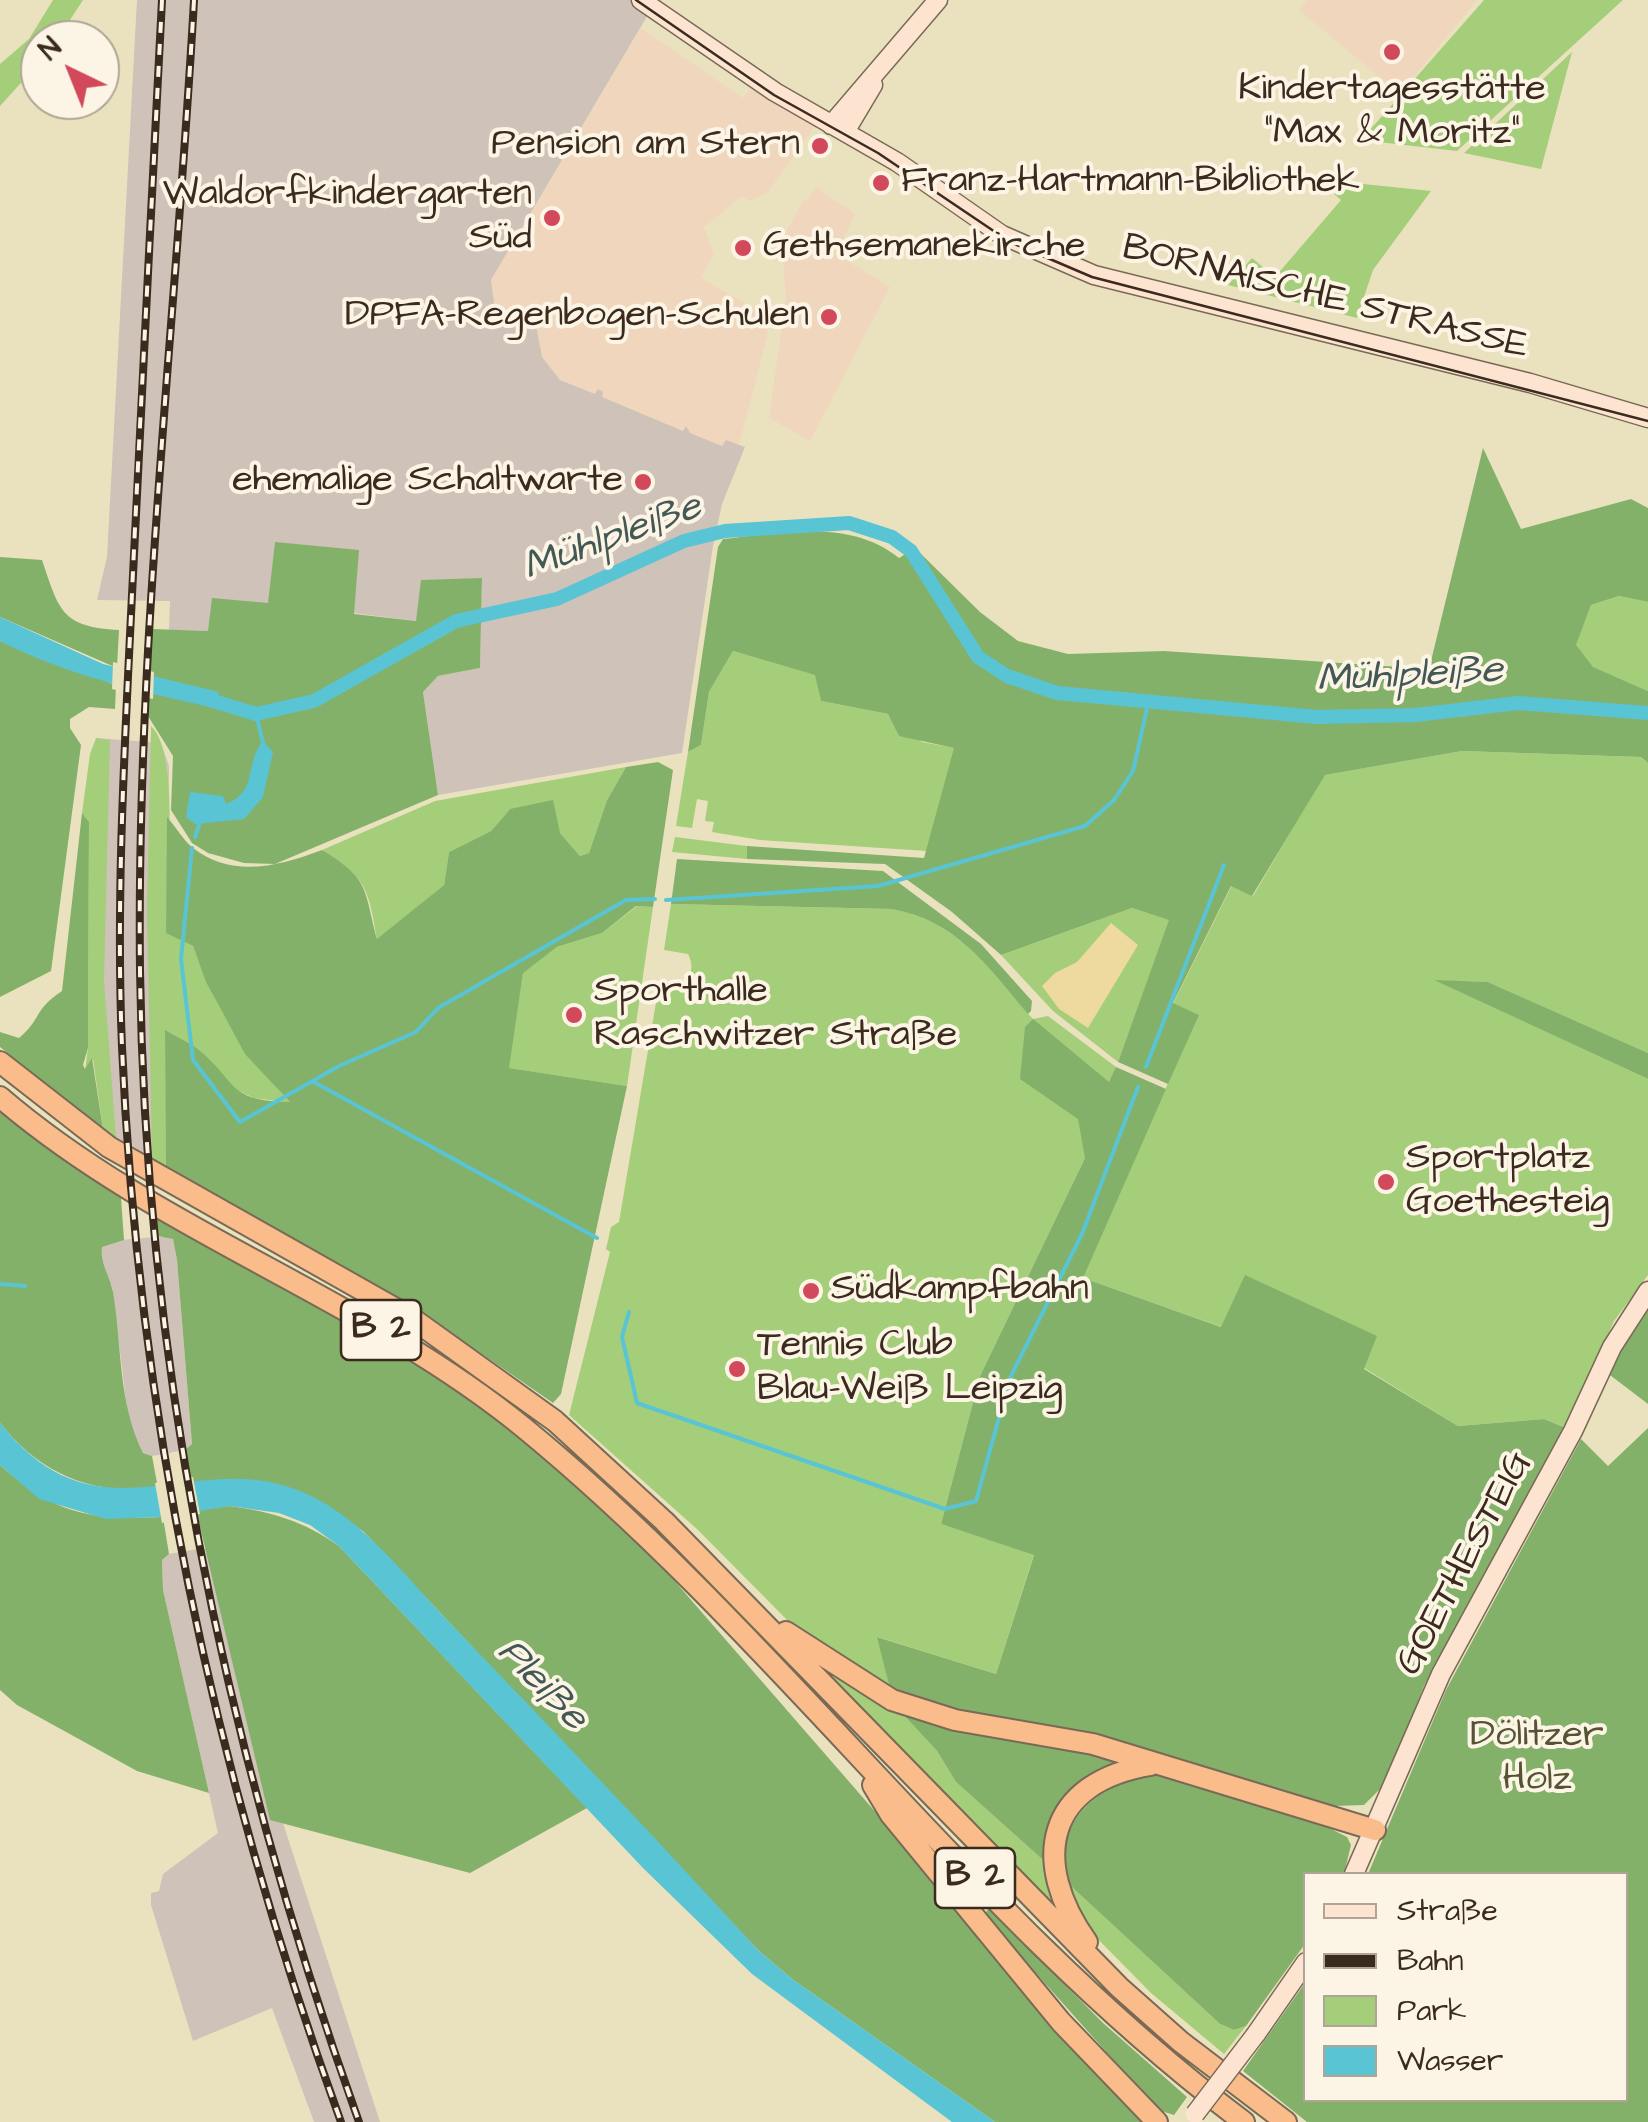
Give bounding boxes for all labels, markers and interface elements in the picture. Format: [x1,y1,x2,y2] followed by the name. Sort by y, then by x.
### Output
[20,20,120,120] north arrow
[31,29,70,69] text: N
[1381,41,1403,63] marker: Kindertagesstätte "Max & Moritz"
[1238,68,1546,157] place label: Kindertagesstätte "Max & Moritz"
[491,123,800,169] place label: Pension am Stern
[809,135,831,157] marker: Pension am Stern
[901,160,1360,206] place label: Franz-Hartmann-Bibliothek
[870,172,892,194] marker: Franz-Hartmann-Bibliothek
[163,173,532,262] place label: Waldorfkindergarten Süd
[541,207,563,229] marker: Waldorfkindergarten Süd
[763,225,1086,271] place label: Gethsemanekirche
[1117,227,1533,371] street label: BORNAISCHE STRASSE
[732,237,754,259] marker: Gethsemanekirche
[345,294,809,340] place label: DPFA-Regenbogen-Schulen
[818,306,840,328] marker: DPFA-Regenbogen-Schulen
[232,459,623,505] place label: ehemalige Schaltwarte
[632,471,654,493] marker: ehemalige Schaltwarte
[517,485,709,593] water label: Mühlpleiße
[1316,648,1504,706] water label: Mühlpleiße
[594,970,957,1060] place label: Sporthalle Raschwitzer Straße
[563,1004,585,1026] marker: Sporthalle Raschwitzer Straße
[1406,1137,1609,1226] place label: Sportplatz Goethesteig
[1375,1171,1397,1193] marker: Sportplatz Goethesteig
[831,1268,1089,1314] place label: Südkampfbahn
[800,1280,822,1302] marker: Südkampfbahn
[341,1300,421,1360] road number: B 2
[757,1324,1063,1414] place label: Tennis Club Blau-Weiß Leipzig
[726,1358,748,1380] marker: Tennis Club Blau-Weiß Leipzig
[1388,1445,1544,1683] street label: GOETHESTEIG
[486,1630,596,1742] water label: Pleiße
[1470,1714,1604,1804] park label: Dölitzer Holz
[935,1848,1015,1908] road number: B 2
[1303,1872,1628,2102] legend
[1397,1890,1498,1932] text: Straße
[1397,1940,1463,1982] text: Bahn
[1397,1990,1466,2032] text: Park
[1397,2040,1503,2082] text: Wasser

